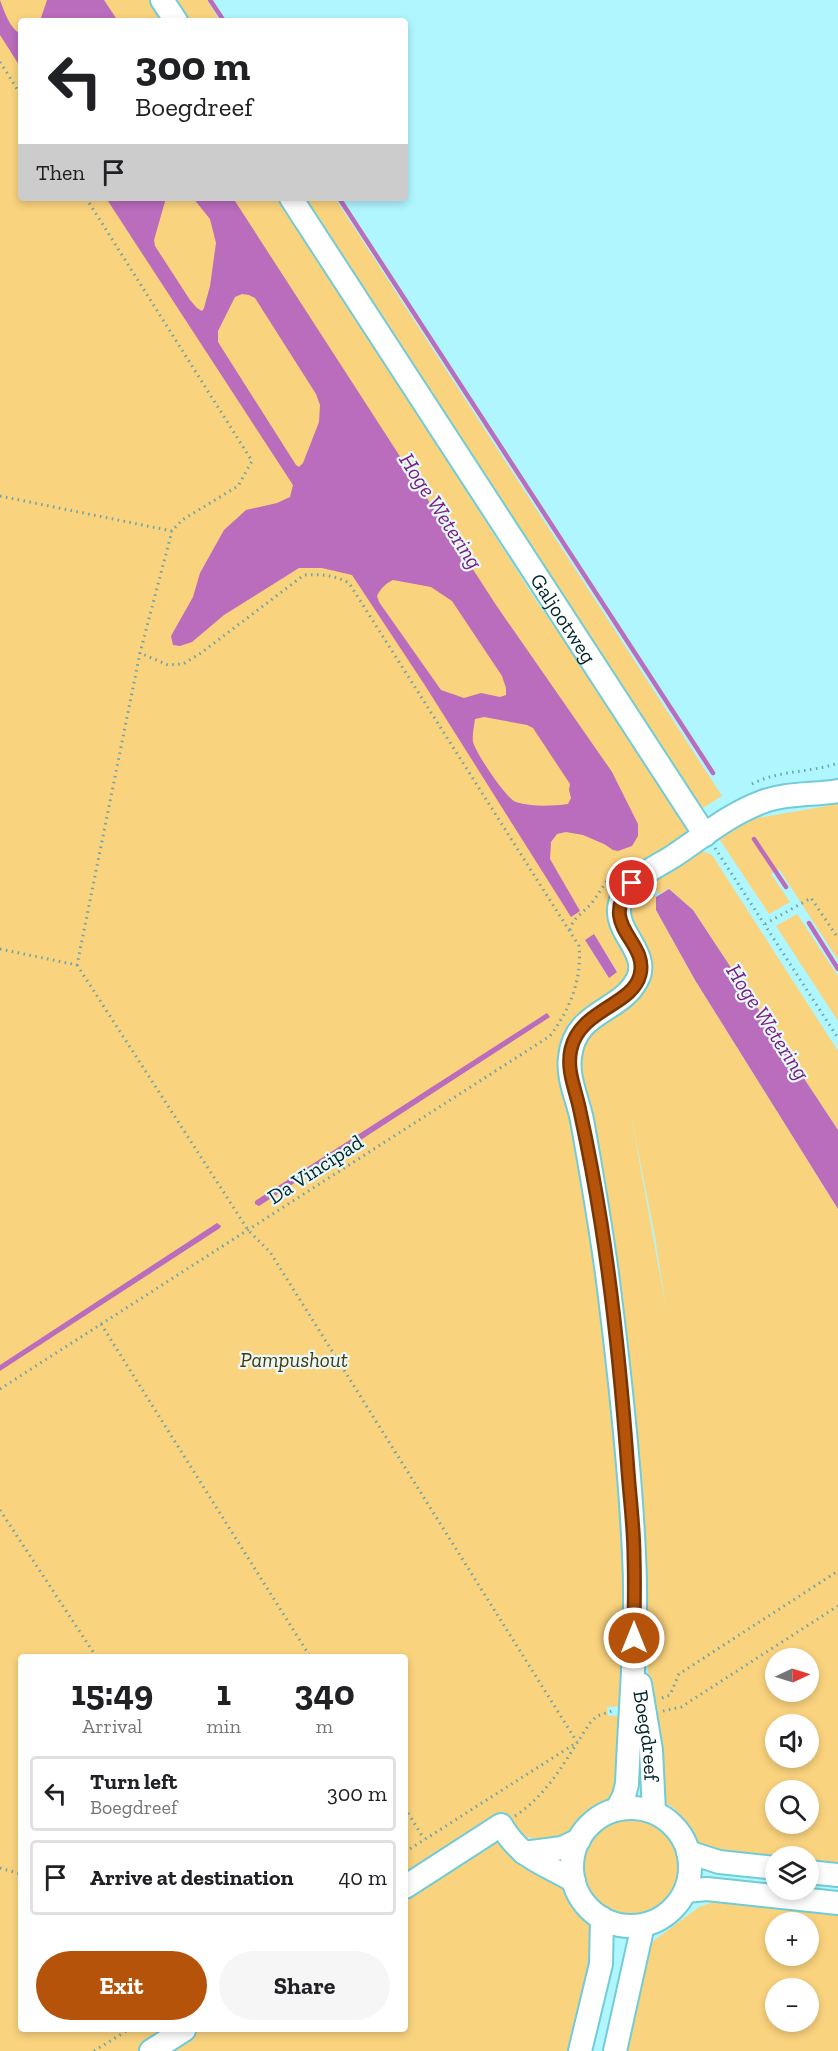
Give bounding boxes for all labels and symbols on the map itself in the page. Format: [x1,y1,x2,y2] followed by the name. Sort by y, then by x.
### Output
[393,448,489,575] water label: Hoge Wetering
[526,568,603,668] street label: Galjootweg
[606,857,657,908] pin
[720,959,816,1086] water label: Hoge Wetering
[263,1129,368,1209] street label: Da Vincipad
[240,1347,348,1372] park label: Pampushout
[602,1606,666,1670] position arrow
[765,1648,819,1702] north arrow
[629,1688,665,1783] street label: Boegdreef

